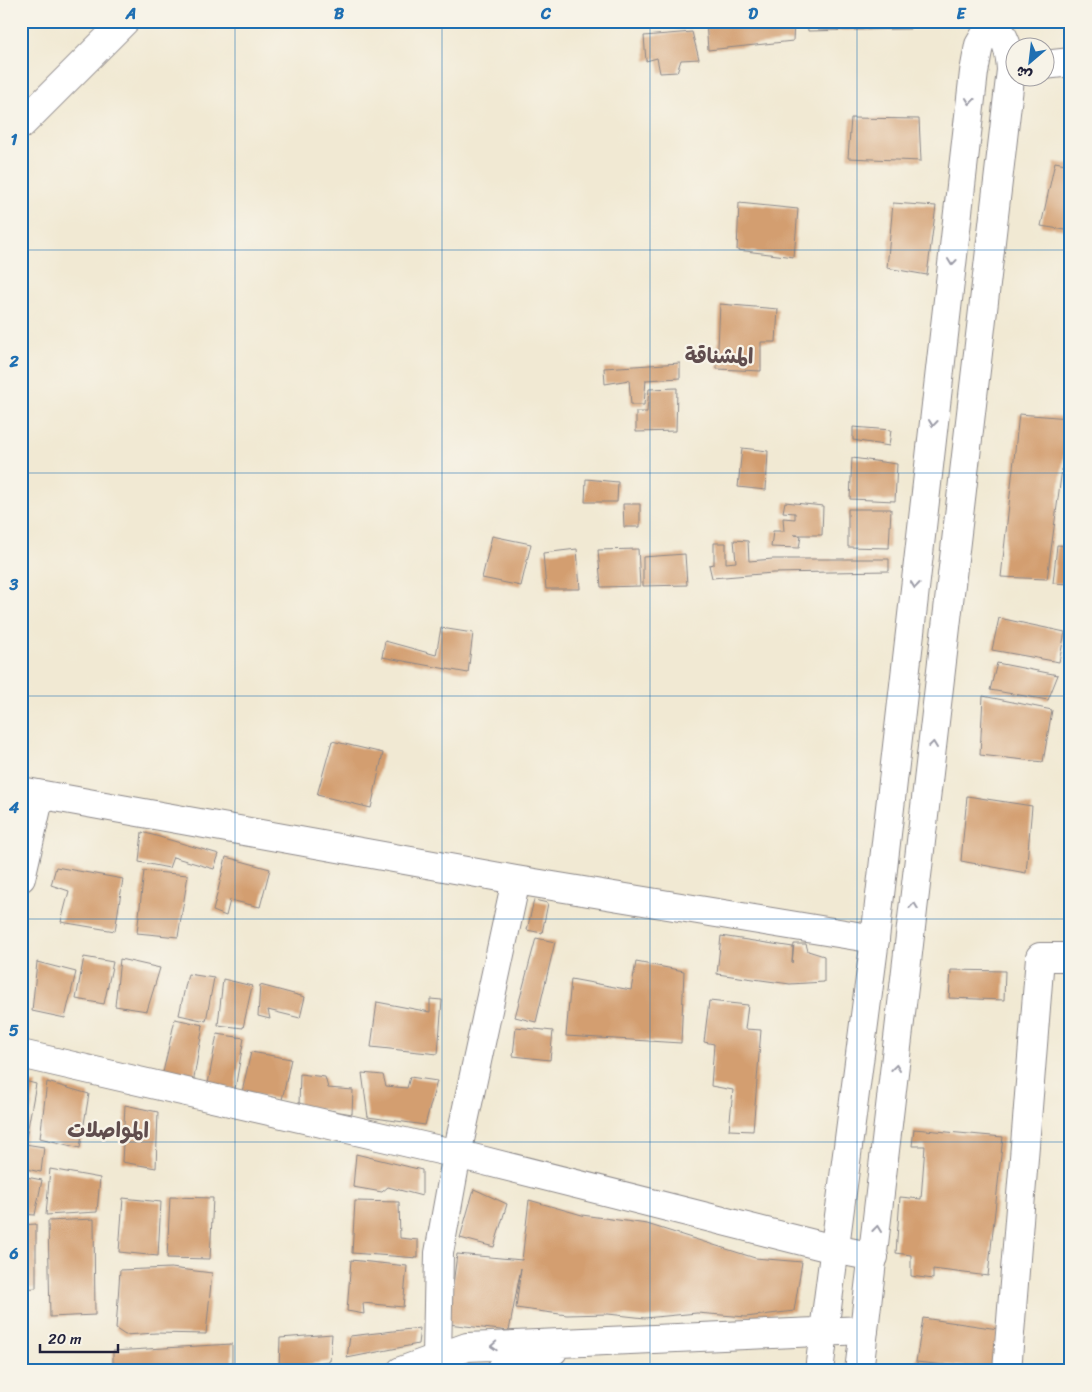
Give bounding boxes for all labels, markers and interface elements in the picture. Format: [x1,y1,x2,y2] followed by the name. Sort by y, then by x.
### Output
[125,0,136,28] text: A
[334,0,345,28] text: B
[540,0,552,28] text: C
[748,0,758,28] text: D
[957,0,967,28] text: E
[1004,38,1054,88] north arrow
[1011,58,1037,88] text: ش
[965,97,976,105] one-way arrow
[11,125,18,154] text: 1
[947,258,958,266] one-way arrow
[685,337,753,375] district label: المشناقة
[8,347,19,376] text: 2
[928,420,939,428] one-way arrow
[9,570,19,599] text: 3
[910,581,921,589] one-way arrow
[927,741,938,749] one-way arrow
[8,793,19,822] text: 4
[908,902,919,910] one-way arrow
[9,1016,19,1045] text: 5
[890,1063,901,1071] one-way arrow
[67,1111,149,1149] district label: المواصلات
[871,1225,882,1233] one-way arrow
[8,1239,19,1268] text: 6
[40,1322,118,1354] scale bar
[48,1326,82,1352] text: 20 m
[490,1340,498,1351] one-way arrow

